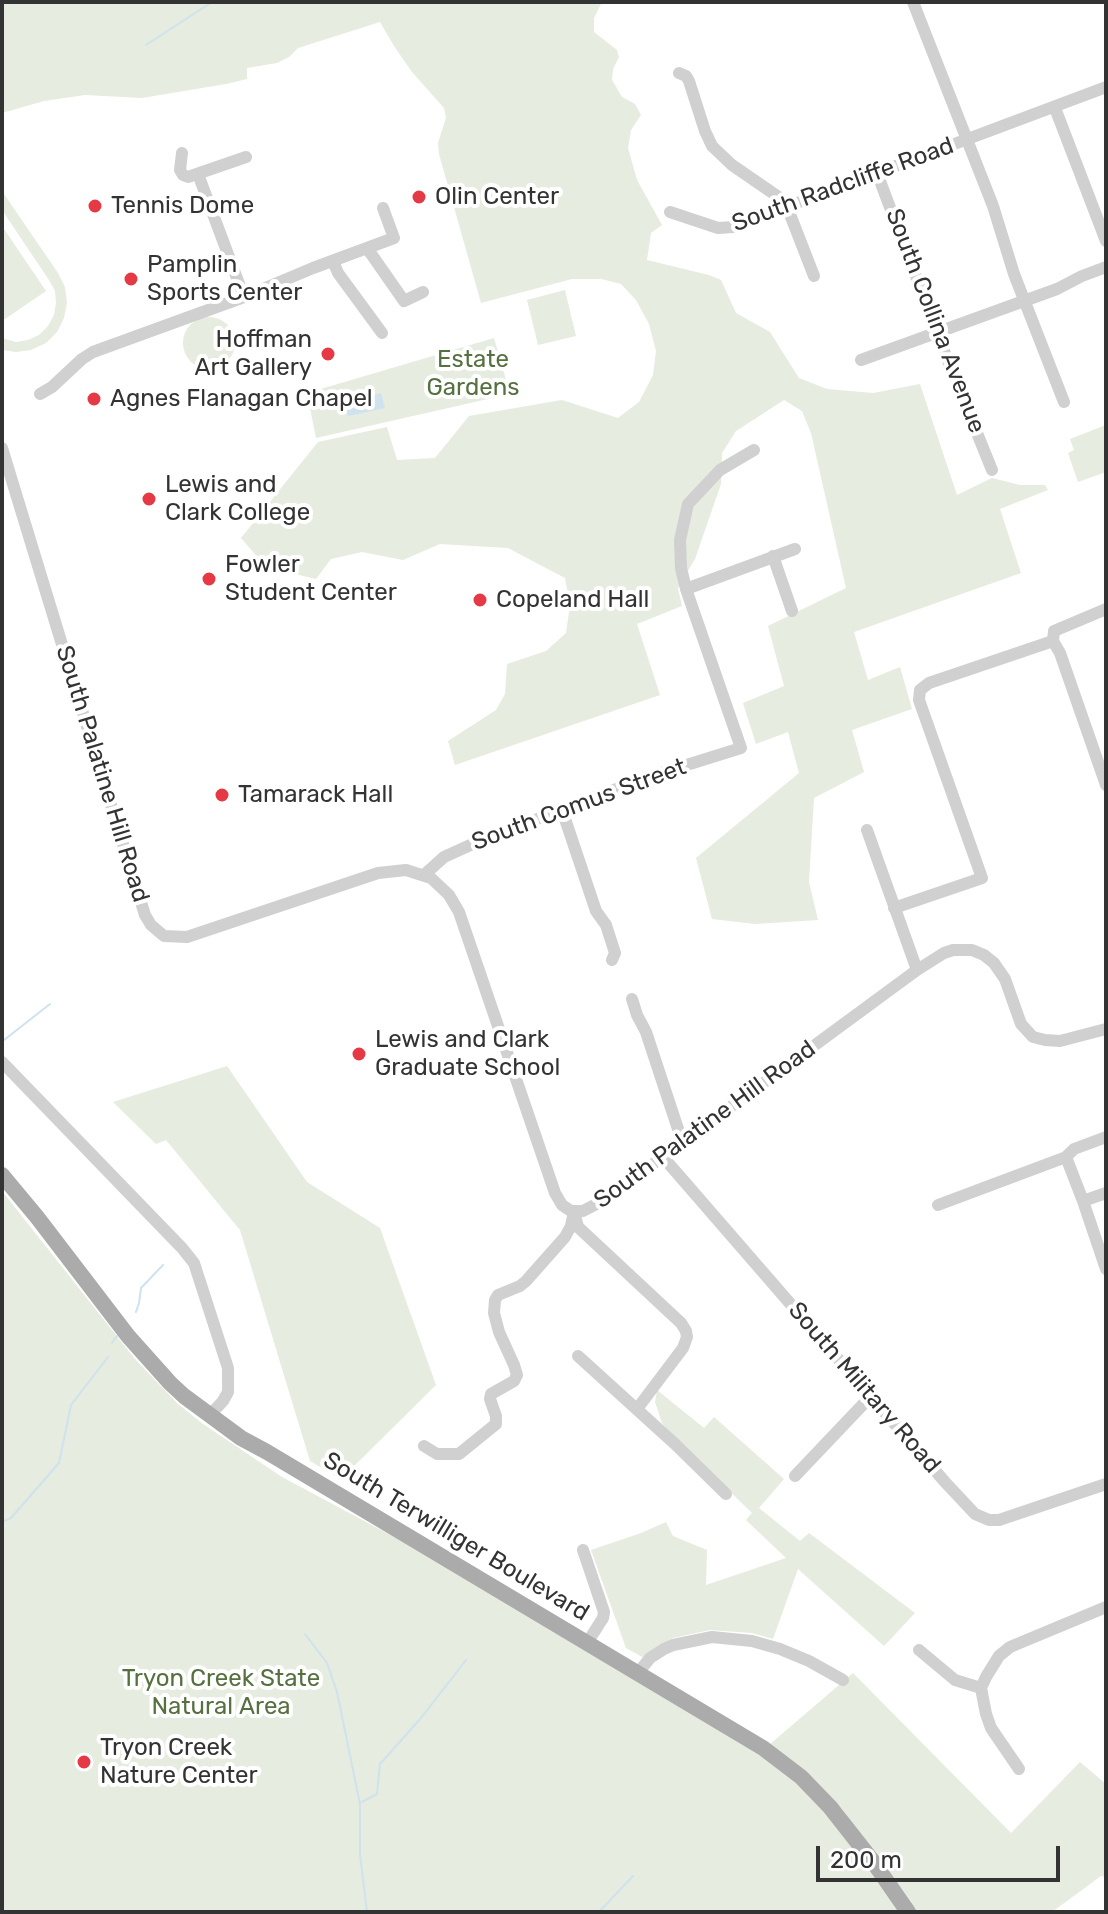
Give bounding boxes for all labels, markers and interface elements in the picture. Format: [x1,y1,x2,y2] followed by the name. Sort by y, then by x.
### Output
[728,132,958,238] street label: South Radcliffe Road
[435,183,559,211] place label: Olin Center
[410,188,428,206] marker: Olin Center
[111,192,254,220] place label: Tennis Dome
[86,197,104,215] marker: Tennis Dome
[879,205,991,437] street label: South Collina Avenue
[147,251,302,307] place label: Pamplin Sports Center
[122,270,140,288] marker: Pamplin Sports Center
[194,326,312,382] place label: Hoffman Art Gallery
[319,345,337,363] marker: Hoffman Art Gallery
[427,346,519,402] park label: Estate Gardens
[110,385,373,413] place label: Agnes Flanagan Chapel
[85,390,103,408] marker: Agnes Flanagan Chapel
[165,471,310,527] place label: Lewis and Clark College
[140,490,158,508] marker: Lewis and Clark College
[225,551,397,607] place label: Fowler Student Center
[200,570,218,588] marker: Fowler Student Center
[496,586,649,614] place label: Copeland Hall
[471,591,489,609] marker: Copeland Hall
[49,642,155,906] street label: South Palatine Hill Road
[468,753,690,857] street label: South Comus Street
[238,781,393,809] place label: Tamarack Hall
[213,786,231,804] marker: Tamarack Hall
[375,1026,560,1082] place label: Lewis and Clark Graduate School
[589,1035,821,1215] street label: South Palatine Hill Road
[350,1045,368,1063] marker: Lewis and Clark Graduate School
[782,1297,946,1479] street label: South Military Road
[318,1446,594,1628] street label: South Terwilliger Boulevard
[122,1665,320,1721] park label: Tryon Creek State Natural Area
[100,1734,258,1790] place label: Tryon Creek Nature Center
[75,1753,93,1771] marker: Tryon Creek Nature Center
[820,1830,1064,1880] scale bar
[830,1846,902,1874] text: 200 m

